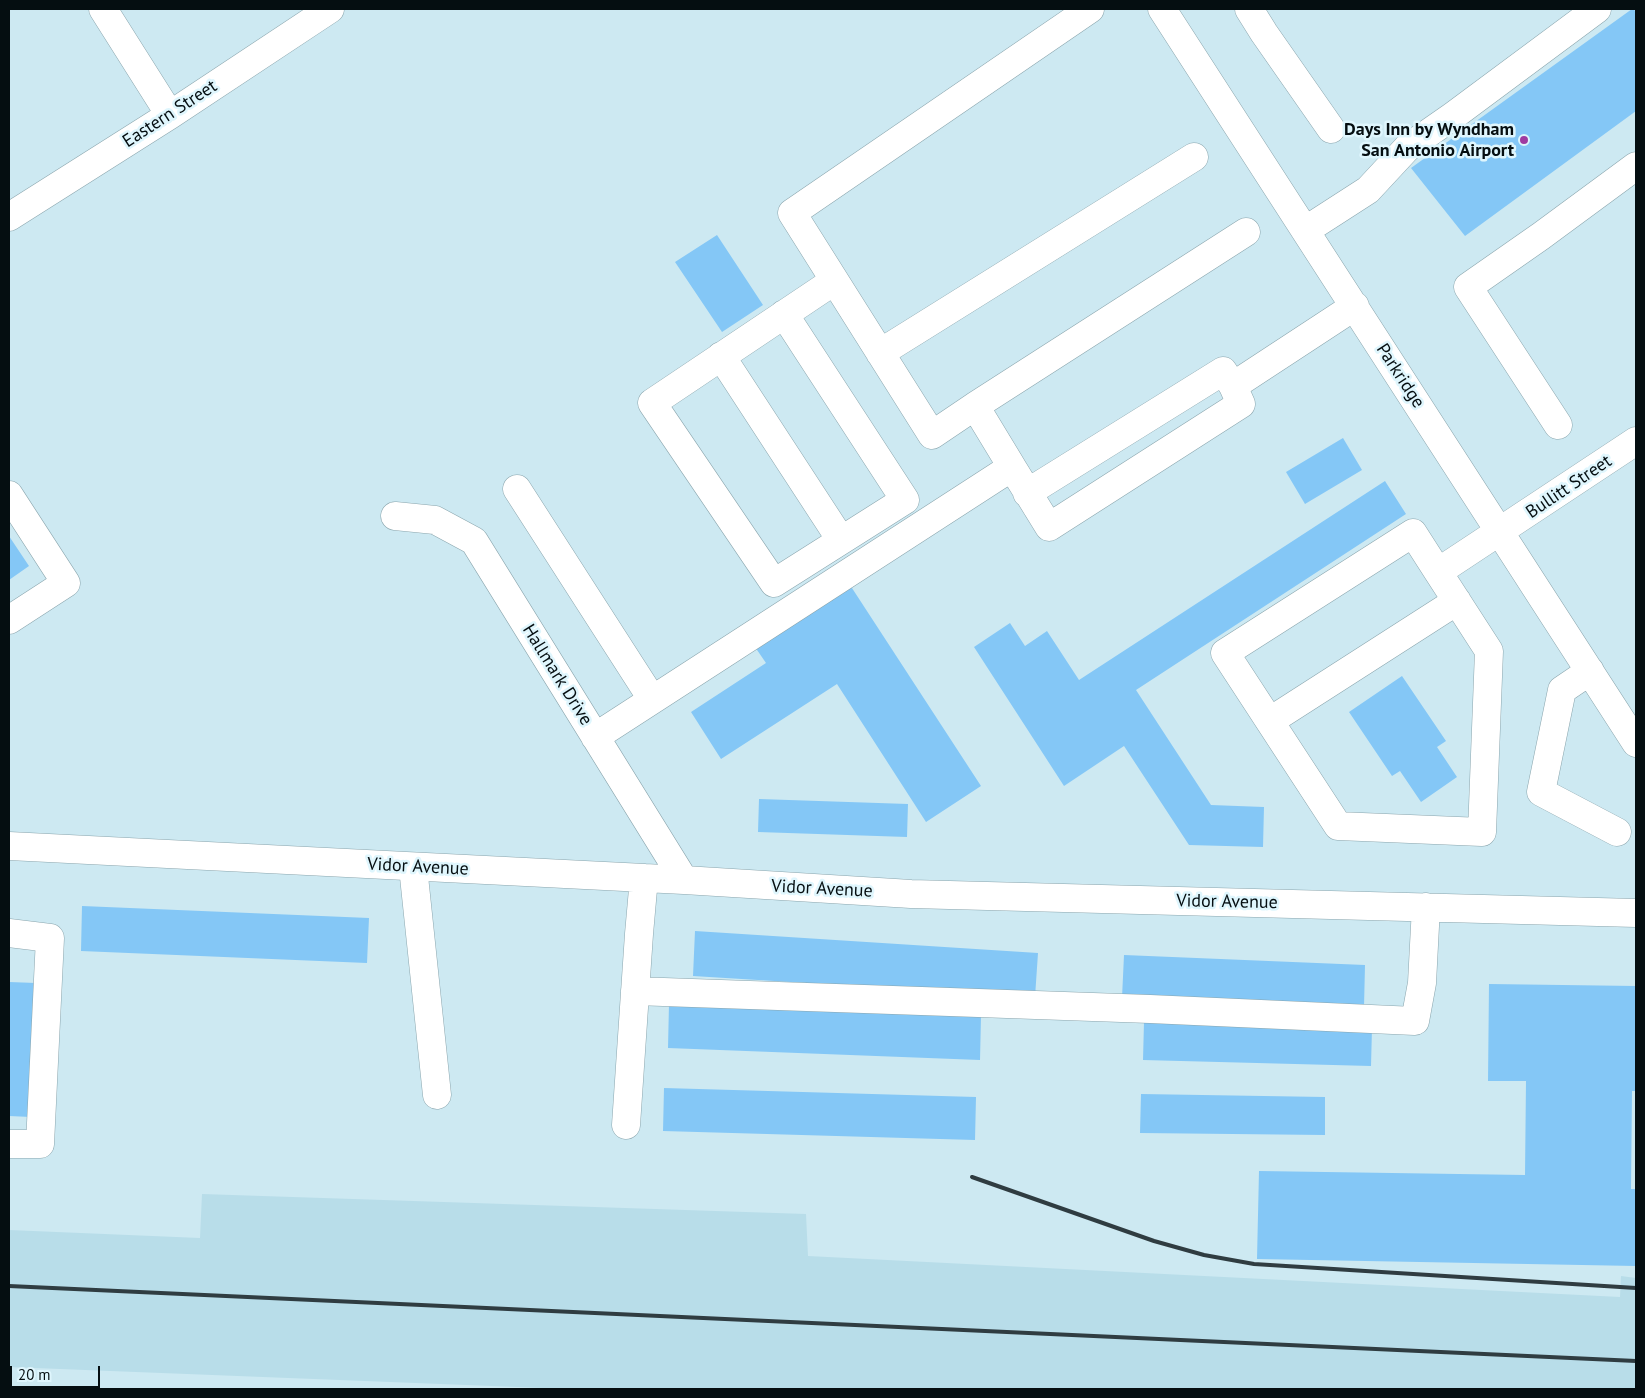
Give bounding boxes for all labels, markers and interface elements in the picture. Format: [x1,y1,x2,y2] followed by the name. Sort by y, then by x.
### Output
[119,76,221,152] street label: Eastern Street
[1344,119,1514,162] place label: Days Inn by Wyndham San Antonio Airport
[1518,134,1530,146] marker: Days Inn by Wyndham San Antonio Airport
[1371,340,1429,412] street label: Parkridge
[1522,450,1616,524] street label: Bullitt Street
[517,621,597,729] street label: Hallmark Drive
[367,854,469,880] street label: Vidor Avenue
[771,876,873,902] street label: Vidor Avenue
[1176,890,1278,914] street label: Vidor Avenue
[12,1356,102,1388] scale bar
[18,1365,51,1384] text: 20 m

